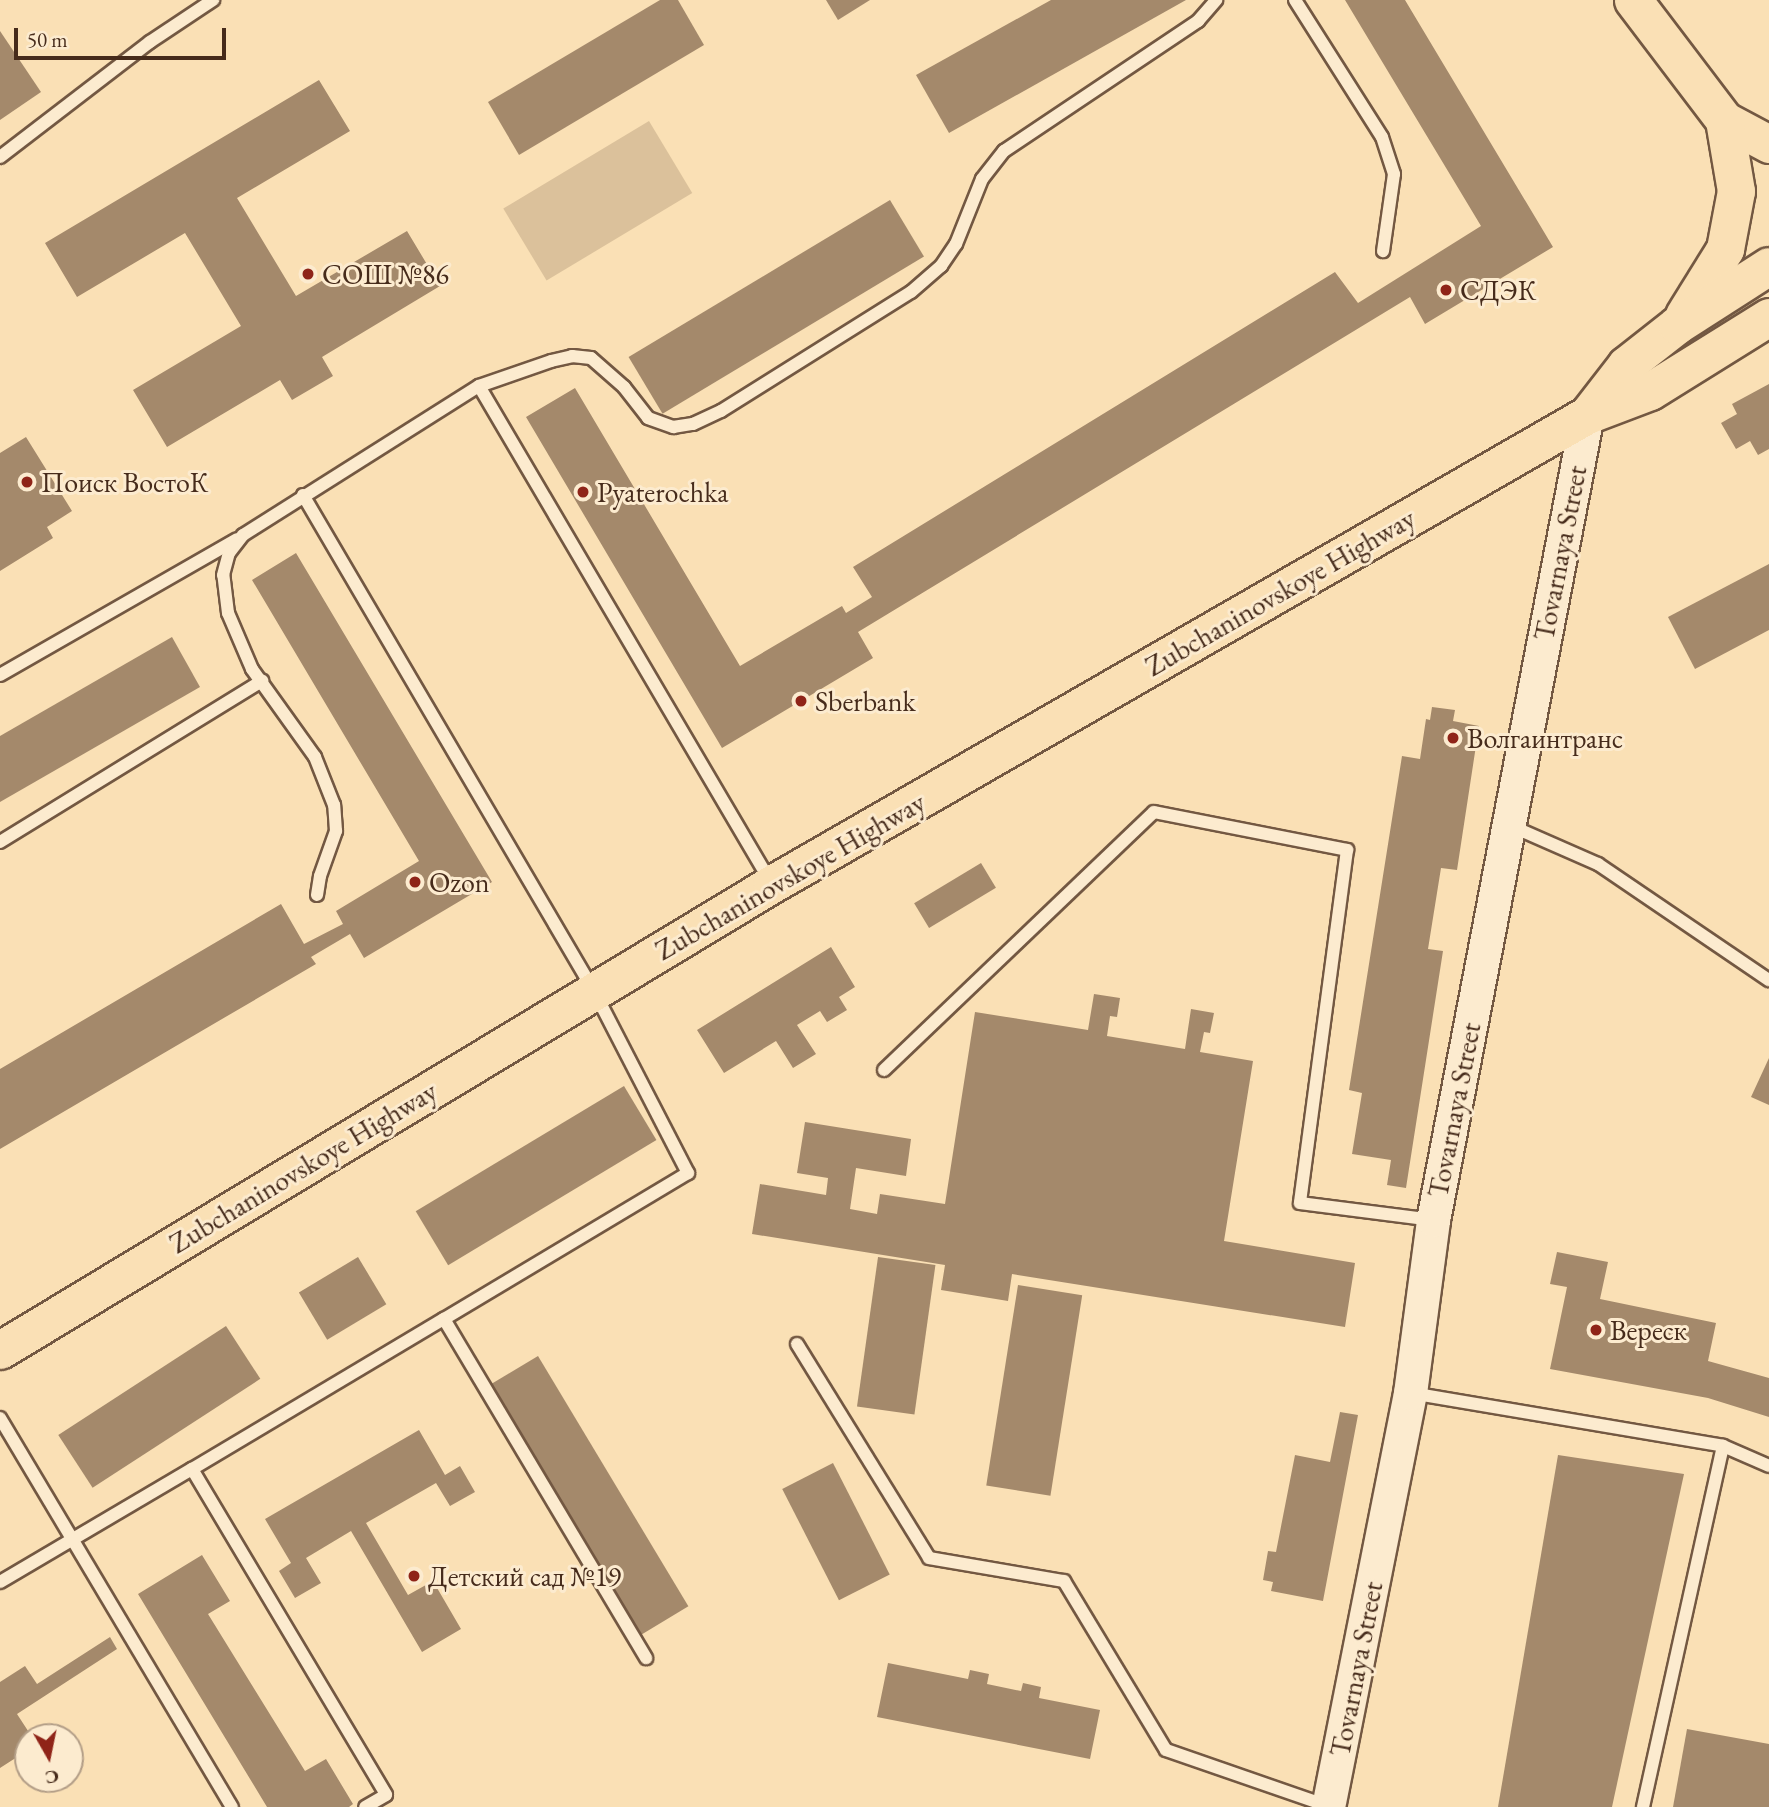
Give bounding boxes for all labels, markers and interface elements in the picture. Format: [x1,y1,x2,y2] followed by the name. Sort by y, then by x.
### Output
[18,14,229,58] scale bar
[27,26,68,53] text: 50 m
[322,257,449,291] place label: СОШ №86
[300,266,316,282] marker: СОШ №86
[1460,273,1536,307] place label: СДЭК
[1438,282,1454,298] marker: СДЭК
[1527,463,1593,643] street label: Tovarnaya Street
[41,465,208,499] place label: Поиск ВостоК
[19,474,35,490] marker: Поиск ВостоК
[597,475,729,509] place label: Pyaterochka
[575,484,591,500] marker: Pyaterochka
[1139,501,1421,683] street label: Zubchaninovskoye Highway
[815,684,916,718] place label: Sberbank
[793,693,809,709] marker: Sberbank
[1467,721,1623,755] place label: Волгаинтранс
[1445,730,1461,746] marker: Волгаинтранс
[649,785,931,967] street label: Zubchaninovskoye Highway
[429,865,490,899] place label: Ozon
[407,874,423,890] marker: Ozon
[1421,1020,1487,1200] street label: Tovarnaya Street
[163,1074,443,1260] street label: Zubchaninovskoye Highway
[1610,1313,1687,1347] place label: Вереск
[1588,1322,1604,1338] marker: Вереск
[428,1559,621,1593] place label: Детский сад №19
[406,1568,422,1584] marker: Детский сад №19
[1323,1579,1389,1759] street label: Tovarnaya Street
[14,1723,84,1793] north arrow
[43,1764,61,1791] text: С

